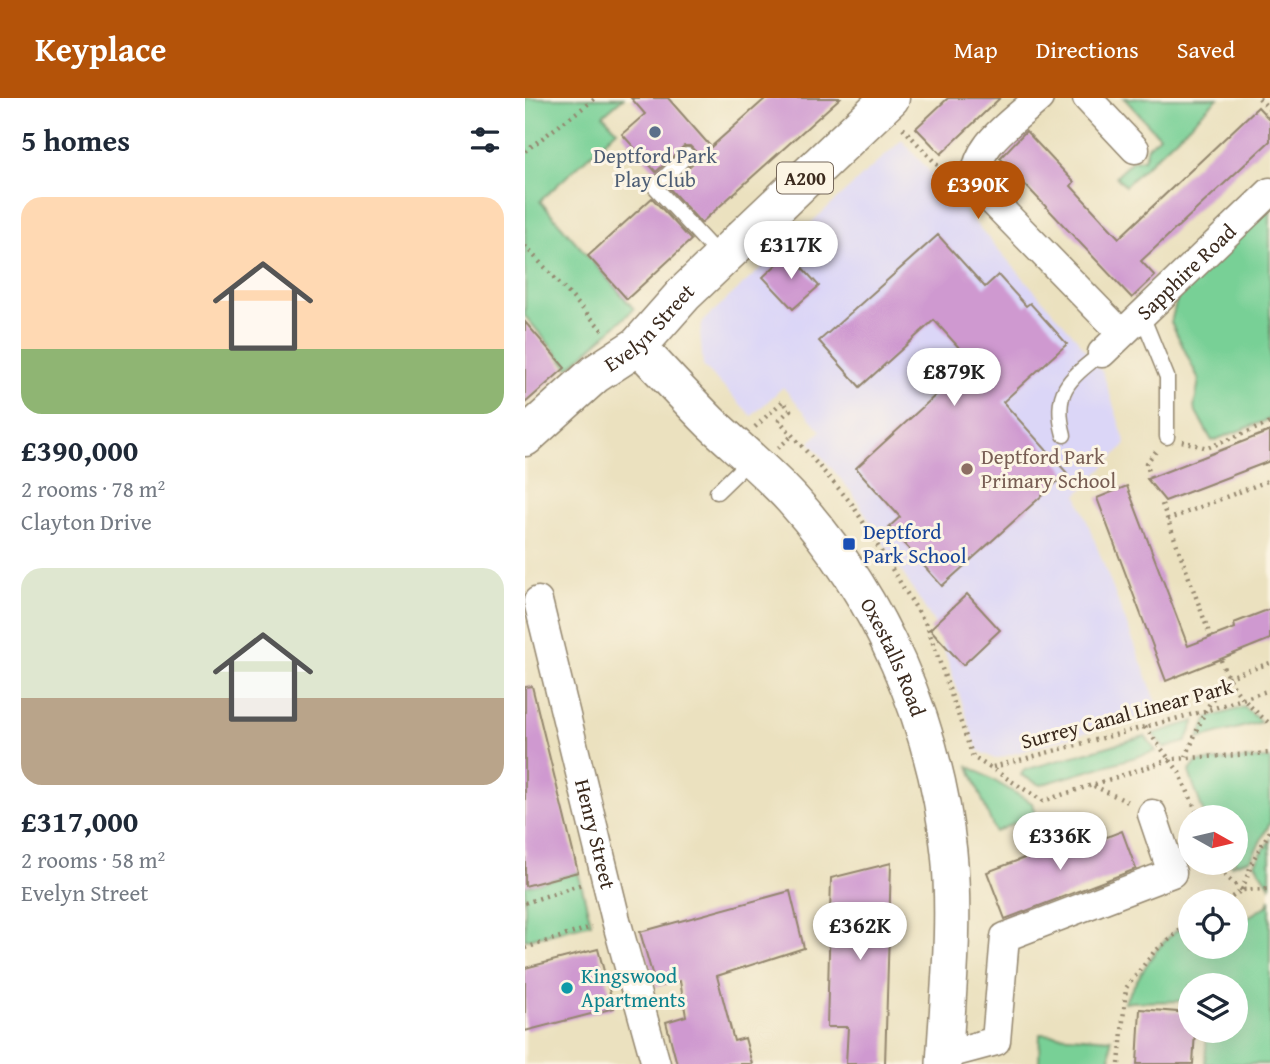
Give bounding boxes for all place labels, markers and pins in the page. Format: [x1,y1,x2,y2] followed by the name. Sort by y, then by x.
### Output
[647,124,663,140] marker: Deptford Park Play Club
[593,140,717,195] place label: Deptford Park Play Club
[929,162,1027,221] pin: £390K
[742,222,840,281] pin: £317K
[905,348,1003,408] pin: £879K
[981,441,1116,496] place label: Deptford Park Primary School
[959,461,975,477] marker: Deptford Park Primary School
[863,516,967,571] place label: Deptford Park School
[841,536,857,552] marker: Deptford Park School
[1011,812,1109,872] pin: £336K
[811,902,909,962] pin: £362K
[581,960,686,1015] place label: Kingswood Apartments
[559,980,575,996] marker: Kingswood Apartments

